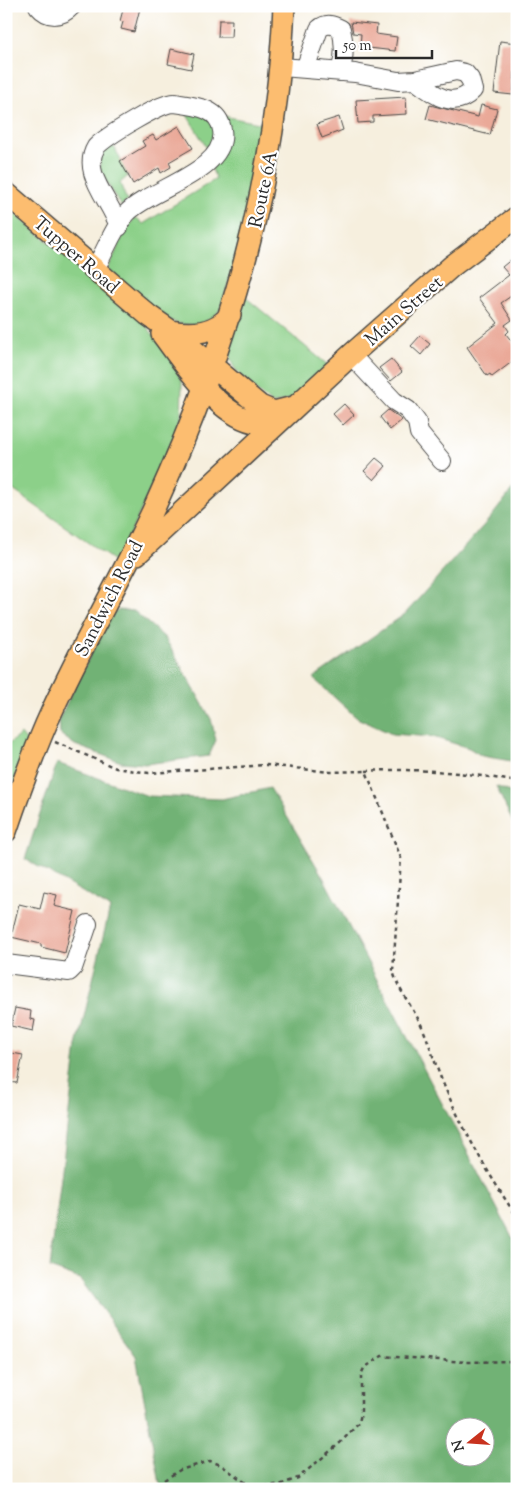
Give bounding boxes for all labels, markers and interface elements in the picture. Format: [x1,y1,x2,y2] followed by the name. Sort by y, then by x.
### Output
[336,28,432,60] scale bar
[342,36,372,57] text: 50 m
[243,148,286,231] street label: Route 6A
[26,211,125,301] street label: Tupper Road
[360,270,450,354] street label: Main Street
[69,536,151,662] street label: Sandwich Road
[446,1418,496,1468] north arrow
[448,1437,471,1453] text: N

